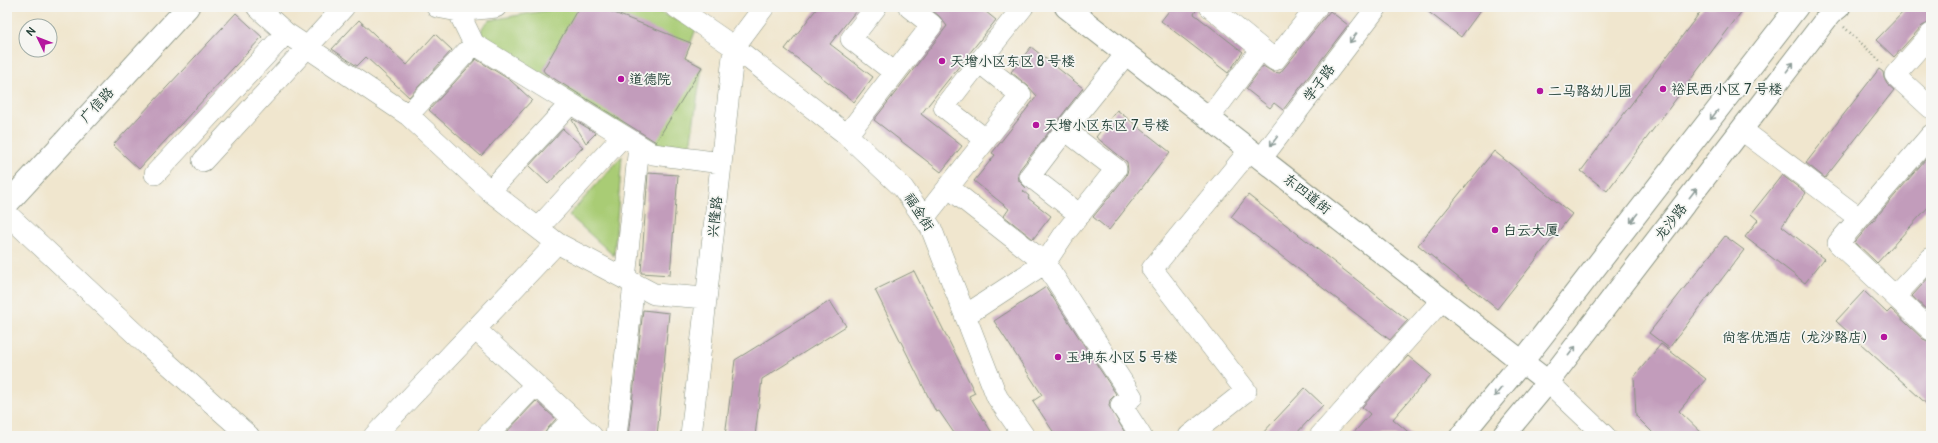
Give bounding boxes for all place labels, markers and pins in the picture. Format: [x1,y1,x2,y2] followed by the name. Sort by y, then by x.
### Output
[950,53,1075,70] place label: 天增小区东区 8 号楼
[937,56,947,66] marker: 天增小区东区 8 号楼
[629,71,671,88] place label: 道德院
[616,74,626,84] marker: 道德院
[1671,81,1782,98] place label: 裕民西小区 7 号楼
[1548,83,1632,100] place label: 二马路幼儿园
[1658,84,1668,94] marker: 裕民西小区 7 号楼
[1535,86,1545,96] marker: 二马路幼儿园
[1044,117,1169,134] place label: 天增小区东区 7 号楼
[1031,120,1041,130] marker: 天增小区东区 7 号楼
[1503,222,1559,239] place label: 白云大厦
[1490,225,1500,235] marker: 白云大厦
[1722,329,1876,346] place label: 尚客优酒店（龙沙路店）
[1879,332,1889,342] marker: 尚客优酒店（龙沙路店）
[1066,349,1178,366] place label: 玉坤东小区 5 号楼
[1053,352,1063,362] marker: 玉坤东小区 5 号楼

